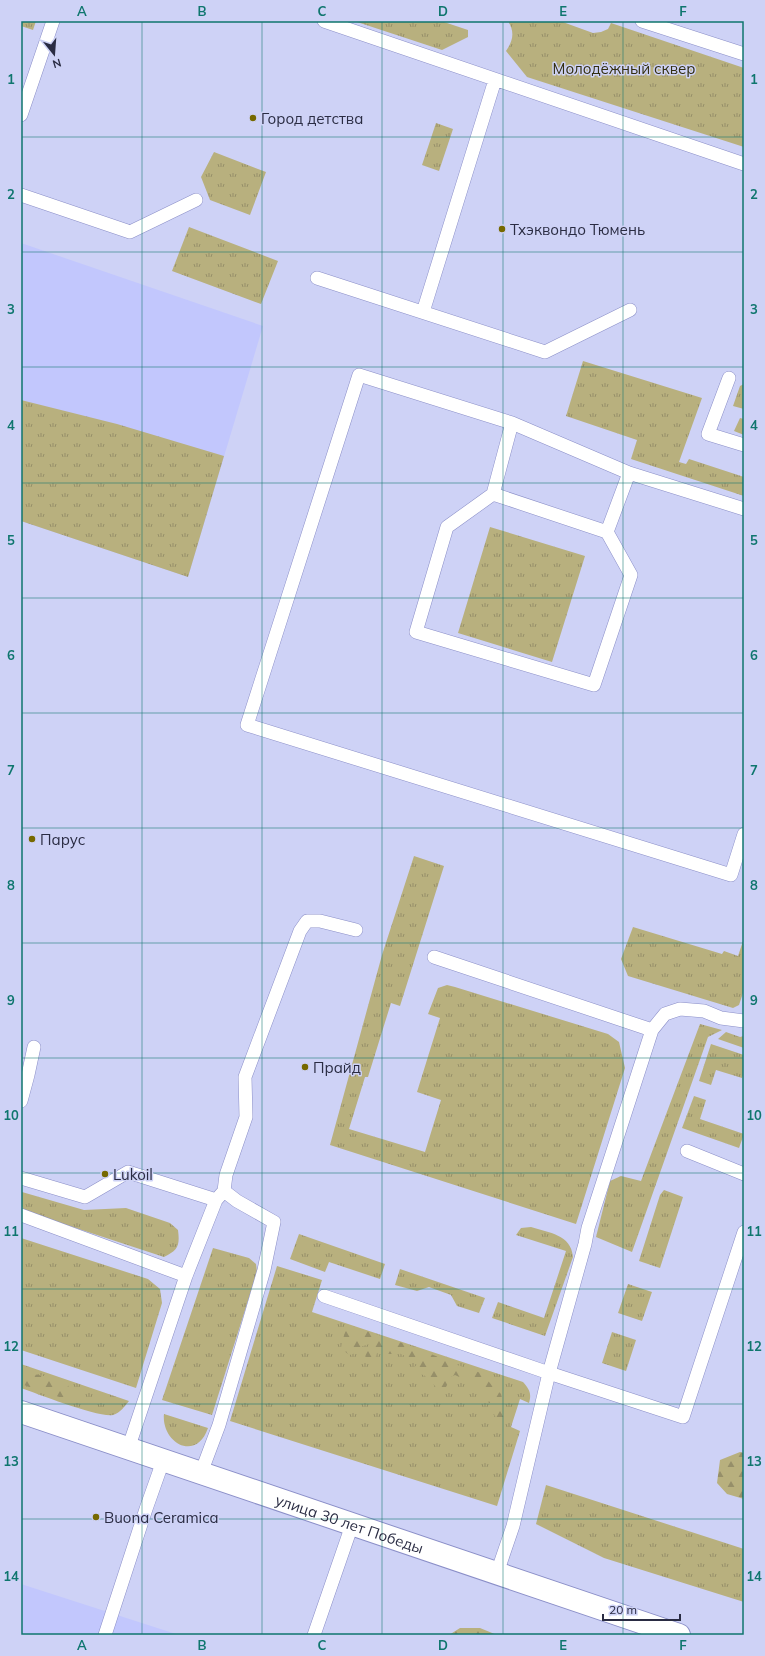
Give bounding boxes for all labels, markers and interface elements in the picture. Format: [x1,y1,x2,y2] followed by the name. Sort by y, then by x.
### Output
[77,3,87,19] text: A
[198,3,207,19] text: B
[318,3,327,19] text: C
[438,3,448,19] text: D
[559,3,567,19] text: E
[679,3,687,19] text: F
[34,34,74,74] north arrow
[51,56,63,71] text: N
[553,59,695,78] park label: Молодёжный сквер
[7,71,15,87] text: 1
[750,71,758,87] text: 1
[261,109,363,128] place label: Город детства
[248,113,258,123] marker: Город детства
[7,186,15,202] text: 2
[750,186,758,202] text: 2
[510,220,645,239] place label: Тхэквондо Тюмень
[497,224,507,234] marker: Тхэквондо Тюмень
[7,301,15,317] text: 3
[750,301,758,317] text: 3
[7,417,15,433] text: 4
[750,417,758,433] text: 4
[7,532,15,548] text: 5
[750,532,758,548] text: 5
[7,647,15,663] text: 6
[750,647,758,663] text: 6
[7,762,15,778] text: 7
[750,762,758,778] text: 7
[40,830,85,849] place label: Парус
[27,834,37,844] marker: Парус
[7,877,15,893] text: 8
[750,877,758,893] text: 8
[7,992,15,1008] text: 9
[750,992,758,1008] text: 9
[313,1058,361,1077] place label: Прайд
[300,1062,310,1072] marker: Прайд
[3,1107,19,1123] text: 10
[746,1107,762,1123] text: 10
[113,1165,153,1184] place label: Lukoil
[100,1169,110,1179] marker: Lukoil
[3,1223,19,1239] text: 11
[746,1223,762,1239] text: 11
[3,1338,19,1354] text: 12
[746,1338,762,1354] text: 12
[3,1453,19,1469] text: 13
[746,1453,762,1469] text: 13
[273,1489,426,1557] street label: улица 30 лет Победы
[104,1508,219,1527] place label: Buona Ceramica
[91,1512,101,1522] marker: Buona Ceramica
[3,1568,19,1584] text: 14
[746,1568,762,1584] text: 14
[603,1596,680,1622] scale bar
[609,1602,637,1617] text: 20 m
[77,1637,87,1653] text: A
[198,1637,207,1653] text: B
[318,1637,327,1653] text: C
[438,1637,448,1653] text: D
[559,1637,567,1653] text: E
[679,1637,687,1653] text: F

